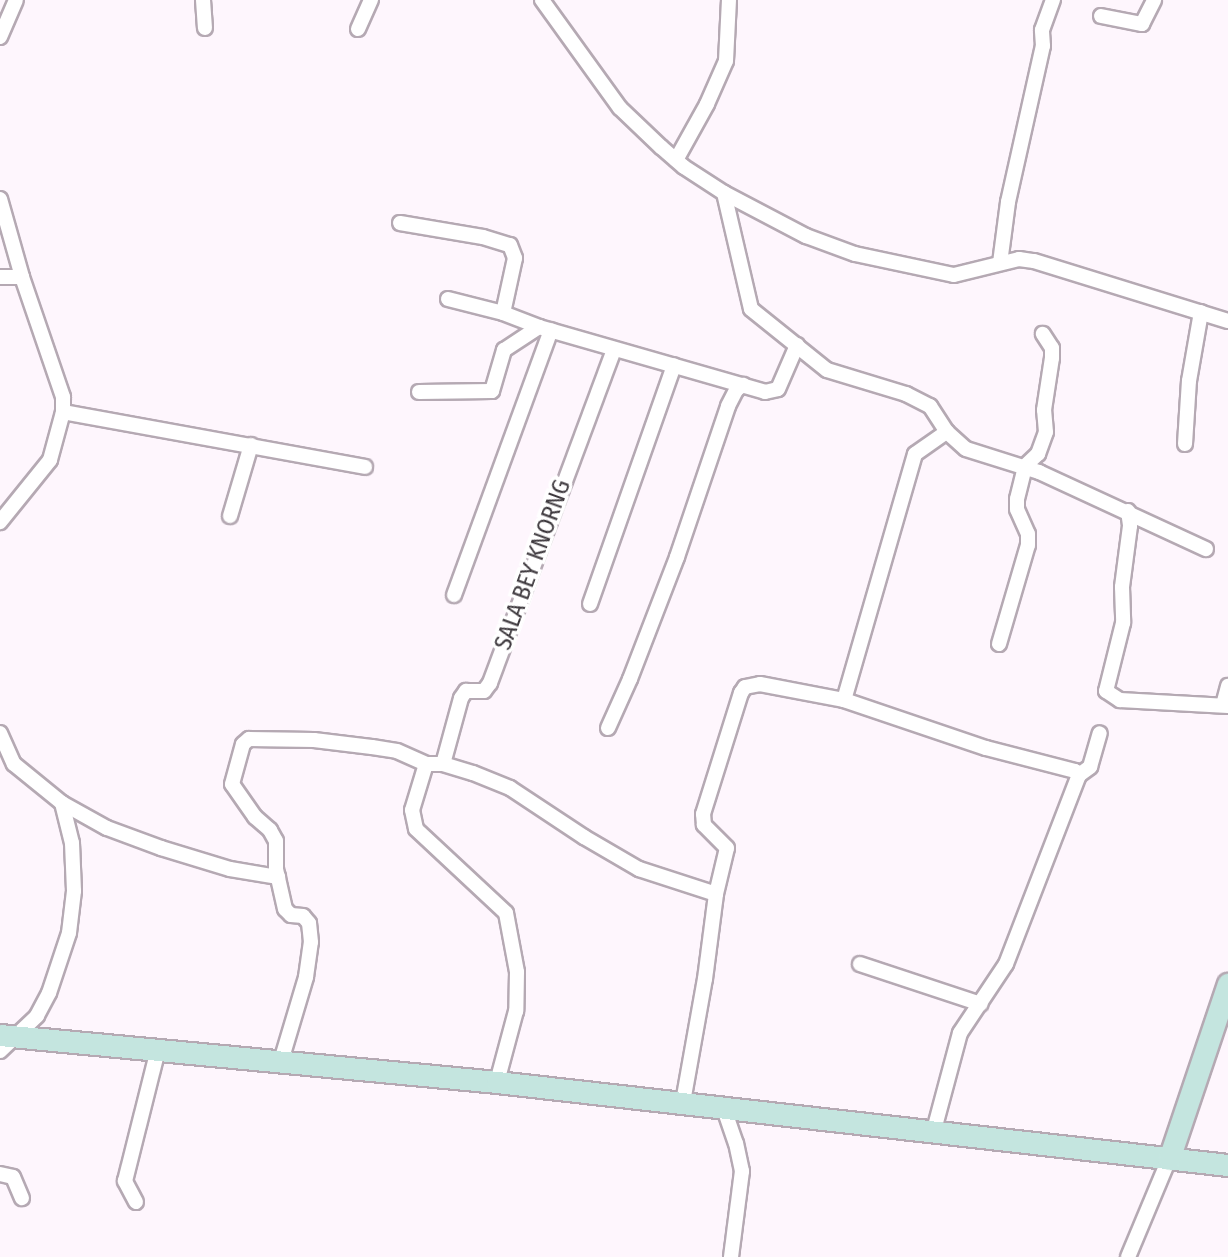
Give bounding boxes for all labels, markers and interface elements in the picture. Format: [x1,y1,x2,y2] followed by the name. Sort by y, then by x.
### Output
[489,476,577,654] street label: SALA BEY KNORNG

